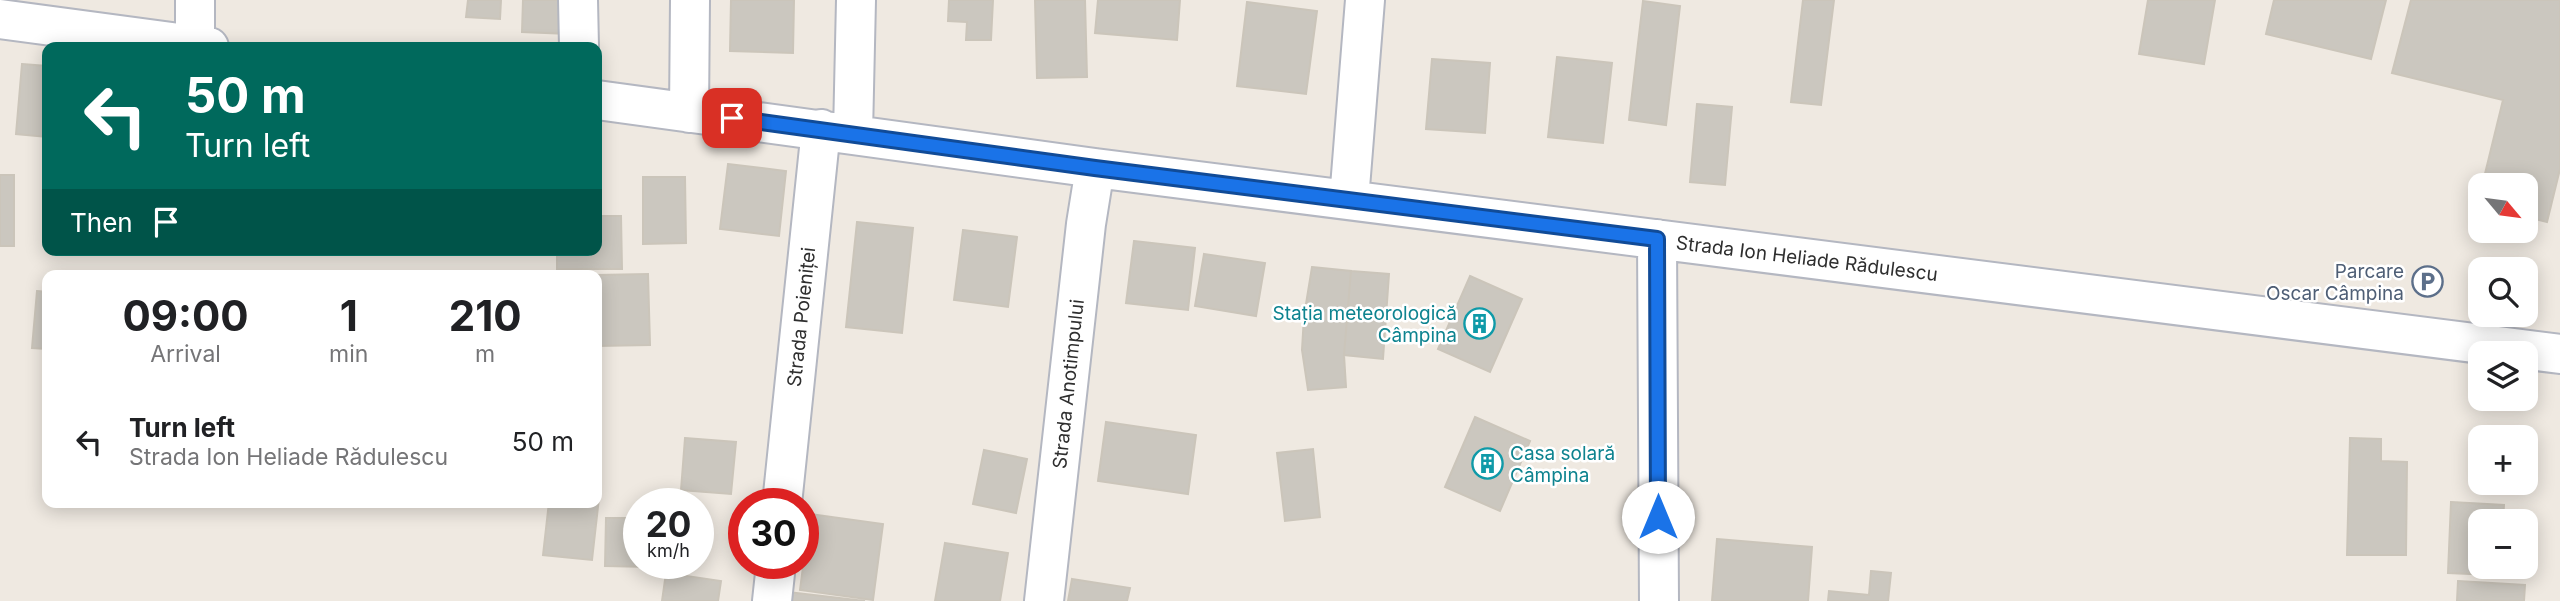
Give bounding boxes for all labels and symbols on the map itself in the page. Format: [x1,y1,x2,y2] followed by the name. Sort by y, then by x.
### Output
[702,88,762,148] pin
[2468,173,2538,243] north arrow
[1675,231,1939,286] street label: Strada Ion Heliade Rădulescu
[783,246,820,388] street label: Strada Poieniței
[2266,260,2404,305] place label: Parcare Oscar Câmpina
[2410,265,2444,299] parking icon: Parcare Oscar Câmpina
[1048,298,1089,470] street label: Strada Anotimpului
[1273,302,1457,347] place label: Stația meteorologică Câmpina
[1463,307,1497,341] building icon: Stația meteorologică Câmpina
[1510,442,1615,487] place label: Casa solară Câmpina
[1470,447,1504,481] building icon: Casa solară Câmpina
[1621,480,1695,554] position arrow
[728,488,819,579] speed limit sign: 30

